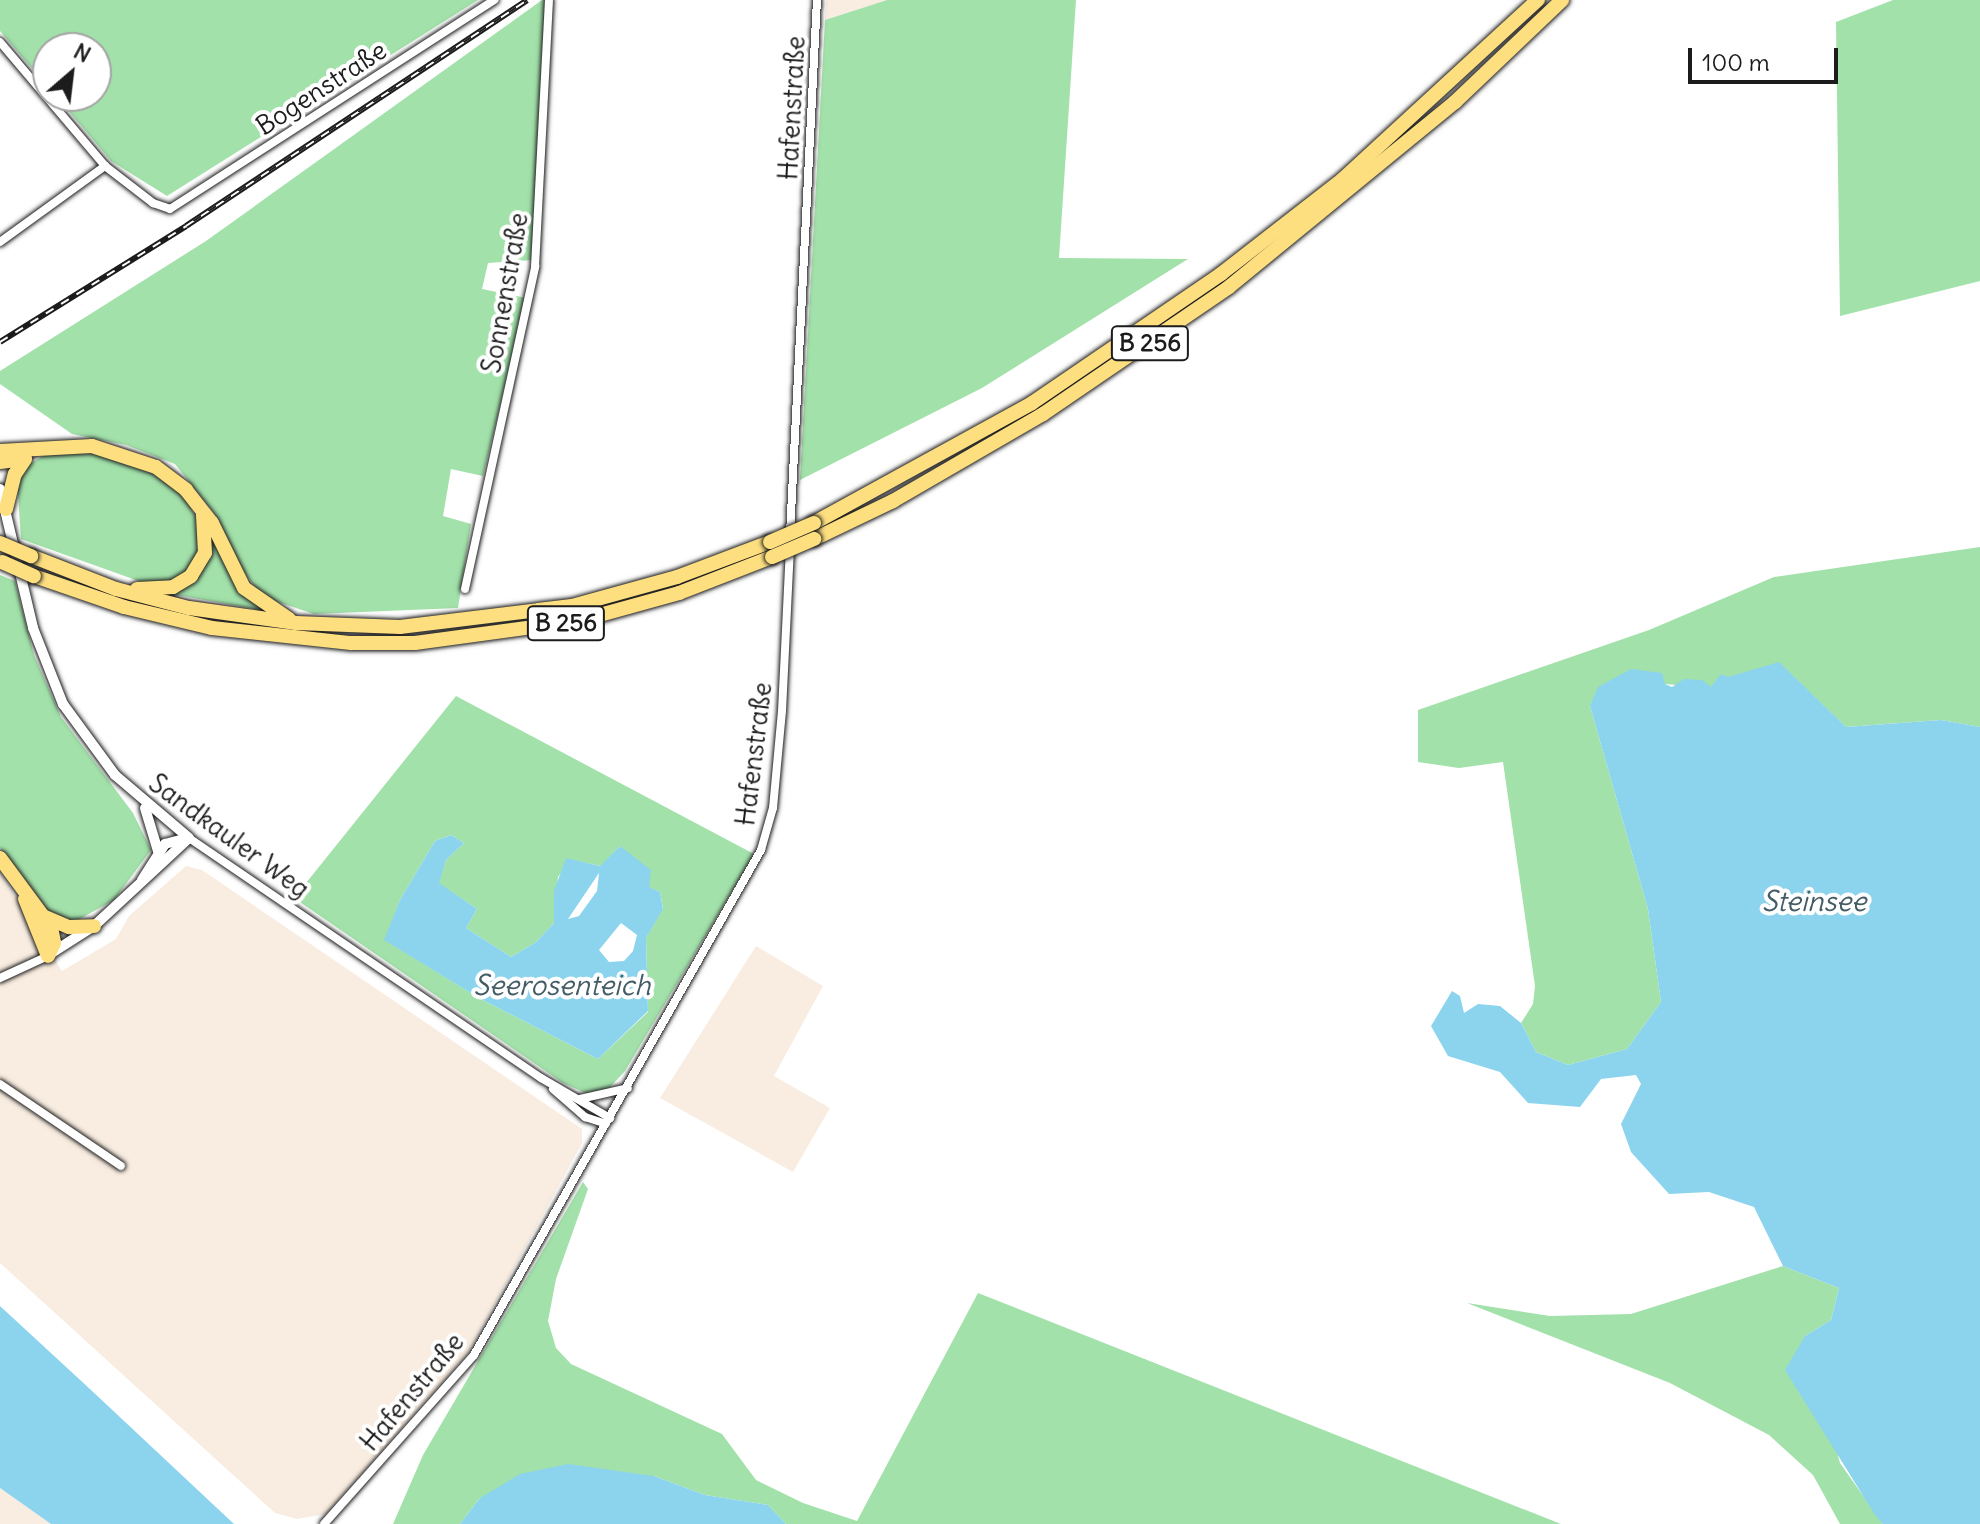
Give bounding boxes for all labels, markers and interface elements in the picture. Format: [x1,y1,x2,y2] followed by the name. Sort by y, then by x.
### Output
[32,32,112,112] north arrow
[1692,32,1842,82] scale bar
[250,34,392,142] street label: Bogenstraße
[773,35,811,181] street label: Hafenstraße
[69,37,96,69] text: N
[1702,47,1770,77] text: 100 m
[476,210,534,376] street label: Sonnenstraße
[1110,323,1190,363] road number: B 256
[526,603,606,643] road number: B 256
[730,680,778,828] street label: Hafenstraße
[143,767,315,905] street label: Sandkauler Weg
[1762,884,1866,918] water label: Steinsee
[473,968,651,1002] water label: Seerosenteich
[354,1327,470,1457] street label: Hafenstraße

